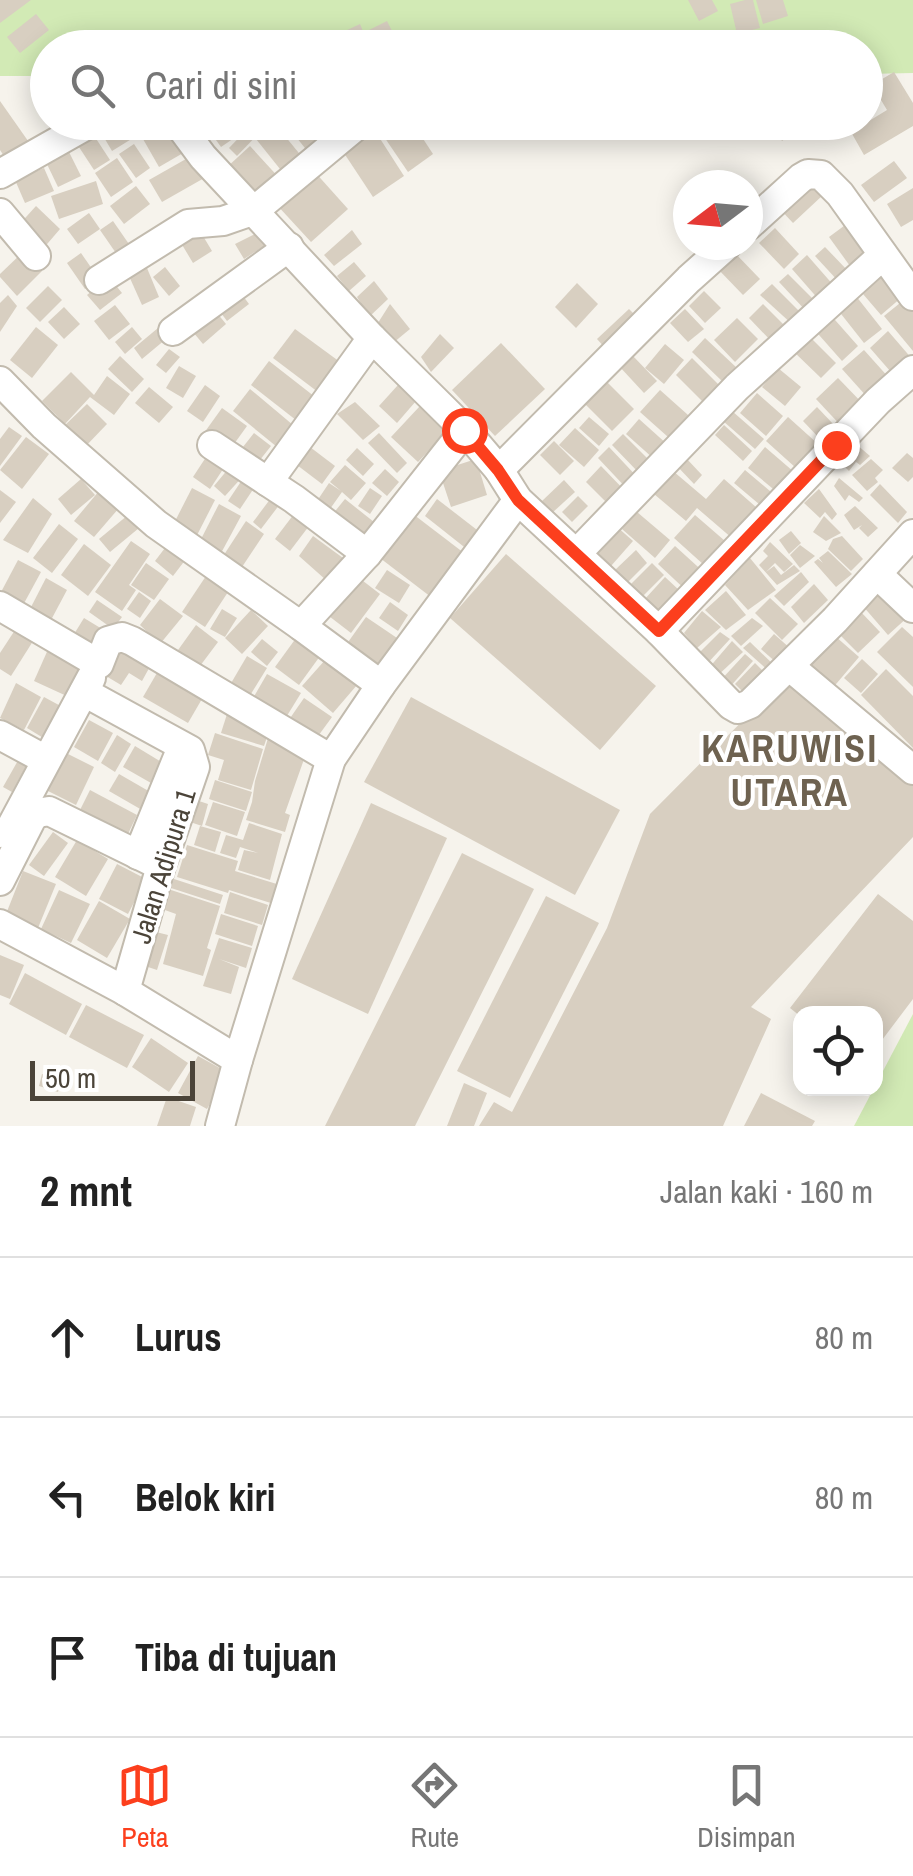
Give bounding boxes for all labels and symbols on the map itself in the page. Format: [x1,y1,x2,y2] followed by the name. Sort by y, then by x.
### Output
[673,170,763,260] north arrow
[442,408,488,454] route start
[814,423,860,469] route end
[701,723,879,818] district label: KARUWISI UTARA
[122,784,205,948] street label: Jalan Adipura 1
[30,1056,195,1100] scale bar

